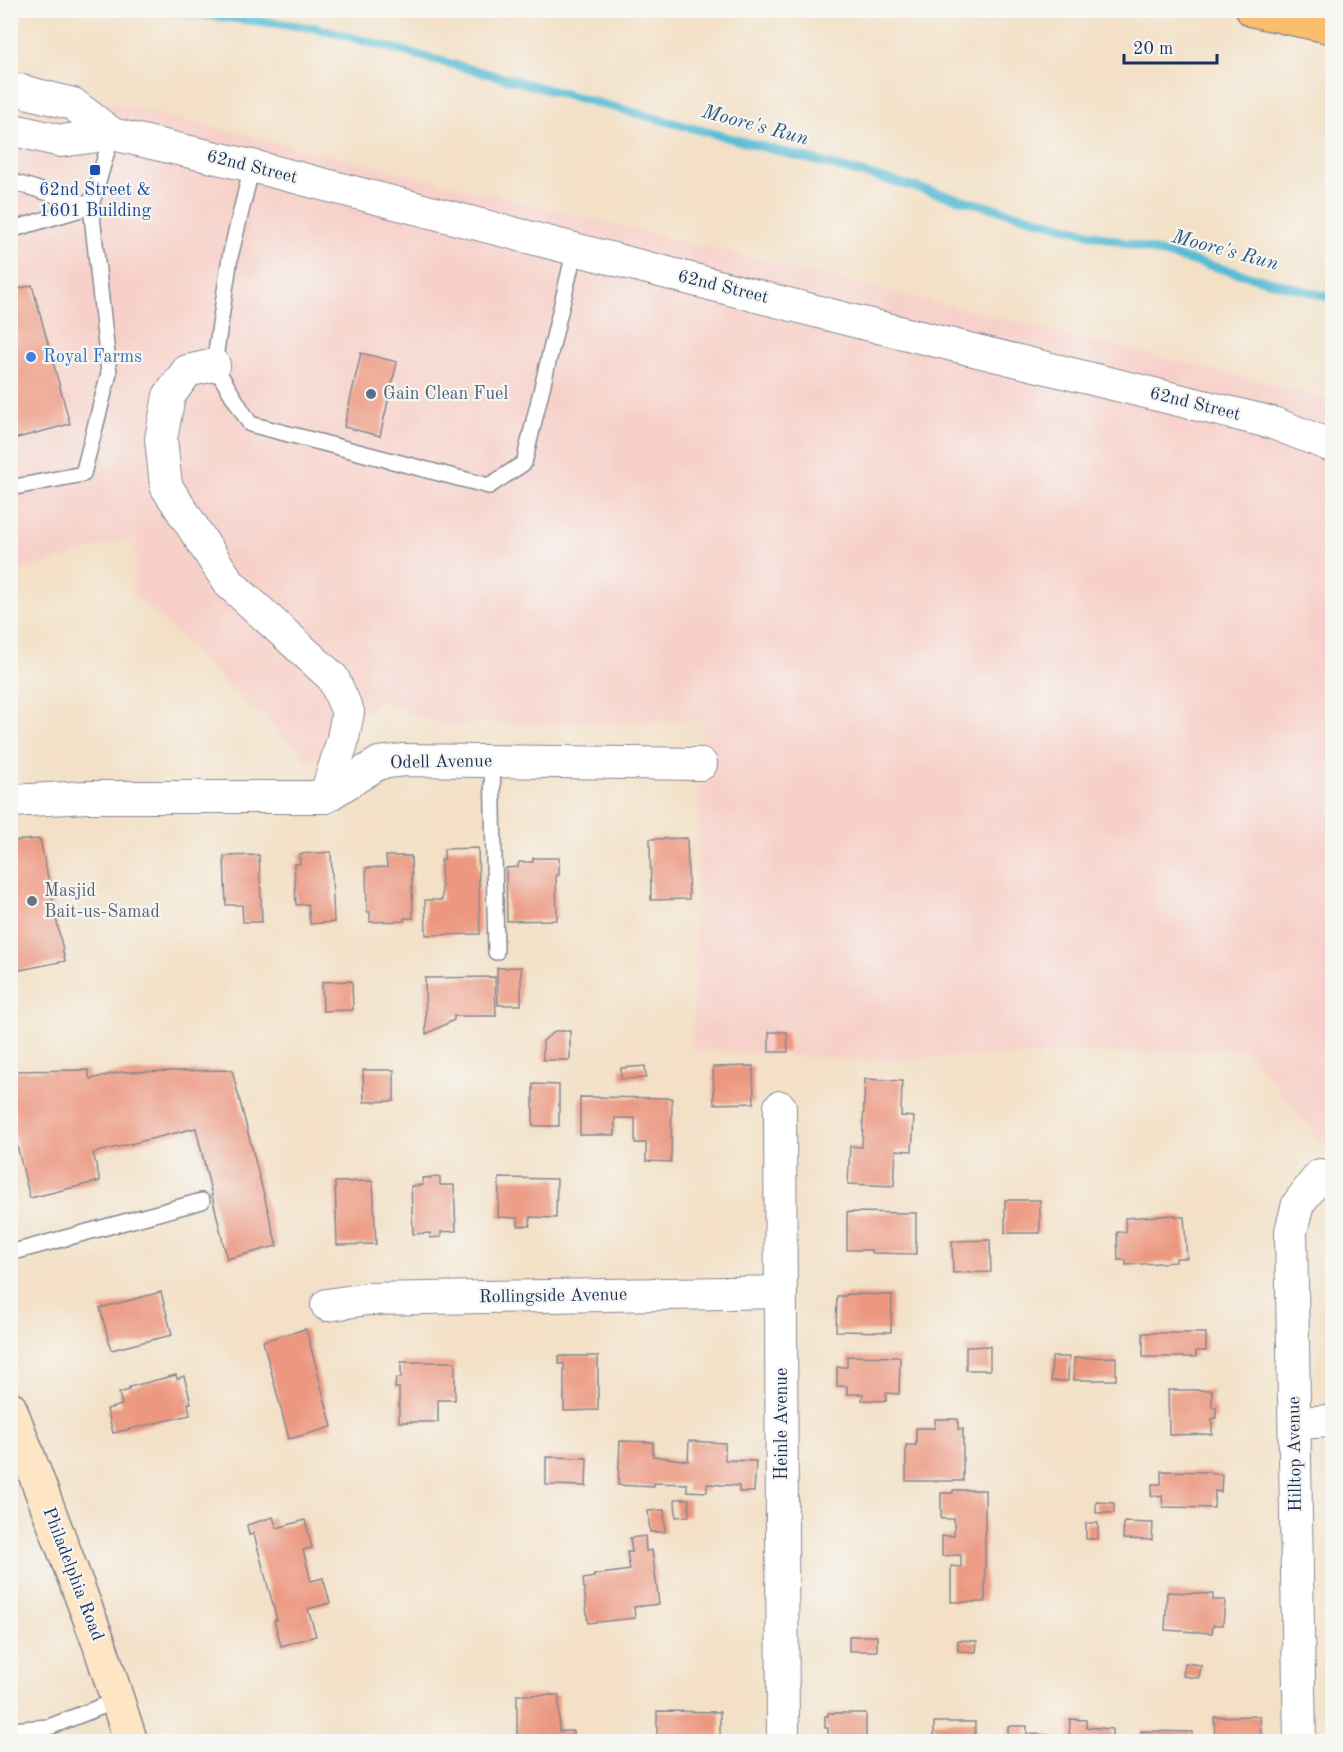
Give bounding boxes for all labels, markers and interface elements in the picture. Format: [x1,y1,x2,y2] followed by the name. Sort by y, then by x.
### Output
[1124,27,1217,65] scale bar
[1133,40,1173,58] text: 20 m
[699,102,810,150] water label: Moore's Run
[205,147,299,187] street label: 62nd Street
[88,163,102,177] marker: 62nd Street & 1601 Building
[39,181,151,220] place label: 62nd Street & 1601 Building
[1169,227,1280,275] water label: Moore's Run
[676,267,770,307] street label: 62nd Street
[43,348,142,366] place label: Royal Farms
[24,350,38,364] marker: Royal Farms
[1148,384,1242,424] street label: 62nd Street
[383,385,508,403] place label: Gain Clean Fuel
[364,387,378,401] marker: Gain Clean Fuel
[390,752,492,772] street label: Odell Avenue
[44,882,160,921] place label: Masjid Bait-us-Samad
[25,894,39,908] marker: Masjid Bait-us-Samad
[479,1286,627,1306] street label: Rollingside Avenue
[773,1368,791,1480] street label: Heinle Avenue
[1285,1396,1305,1512] street label: Hilltop Avenue
[39,1505,107,1643] street label: Philadelphia Road

